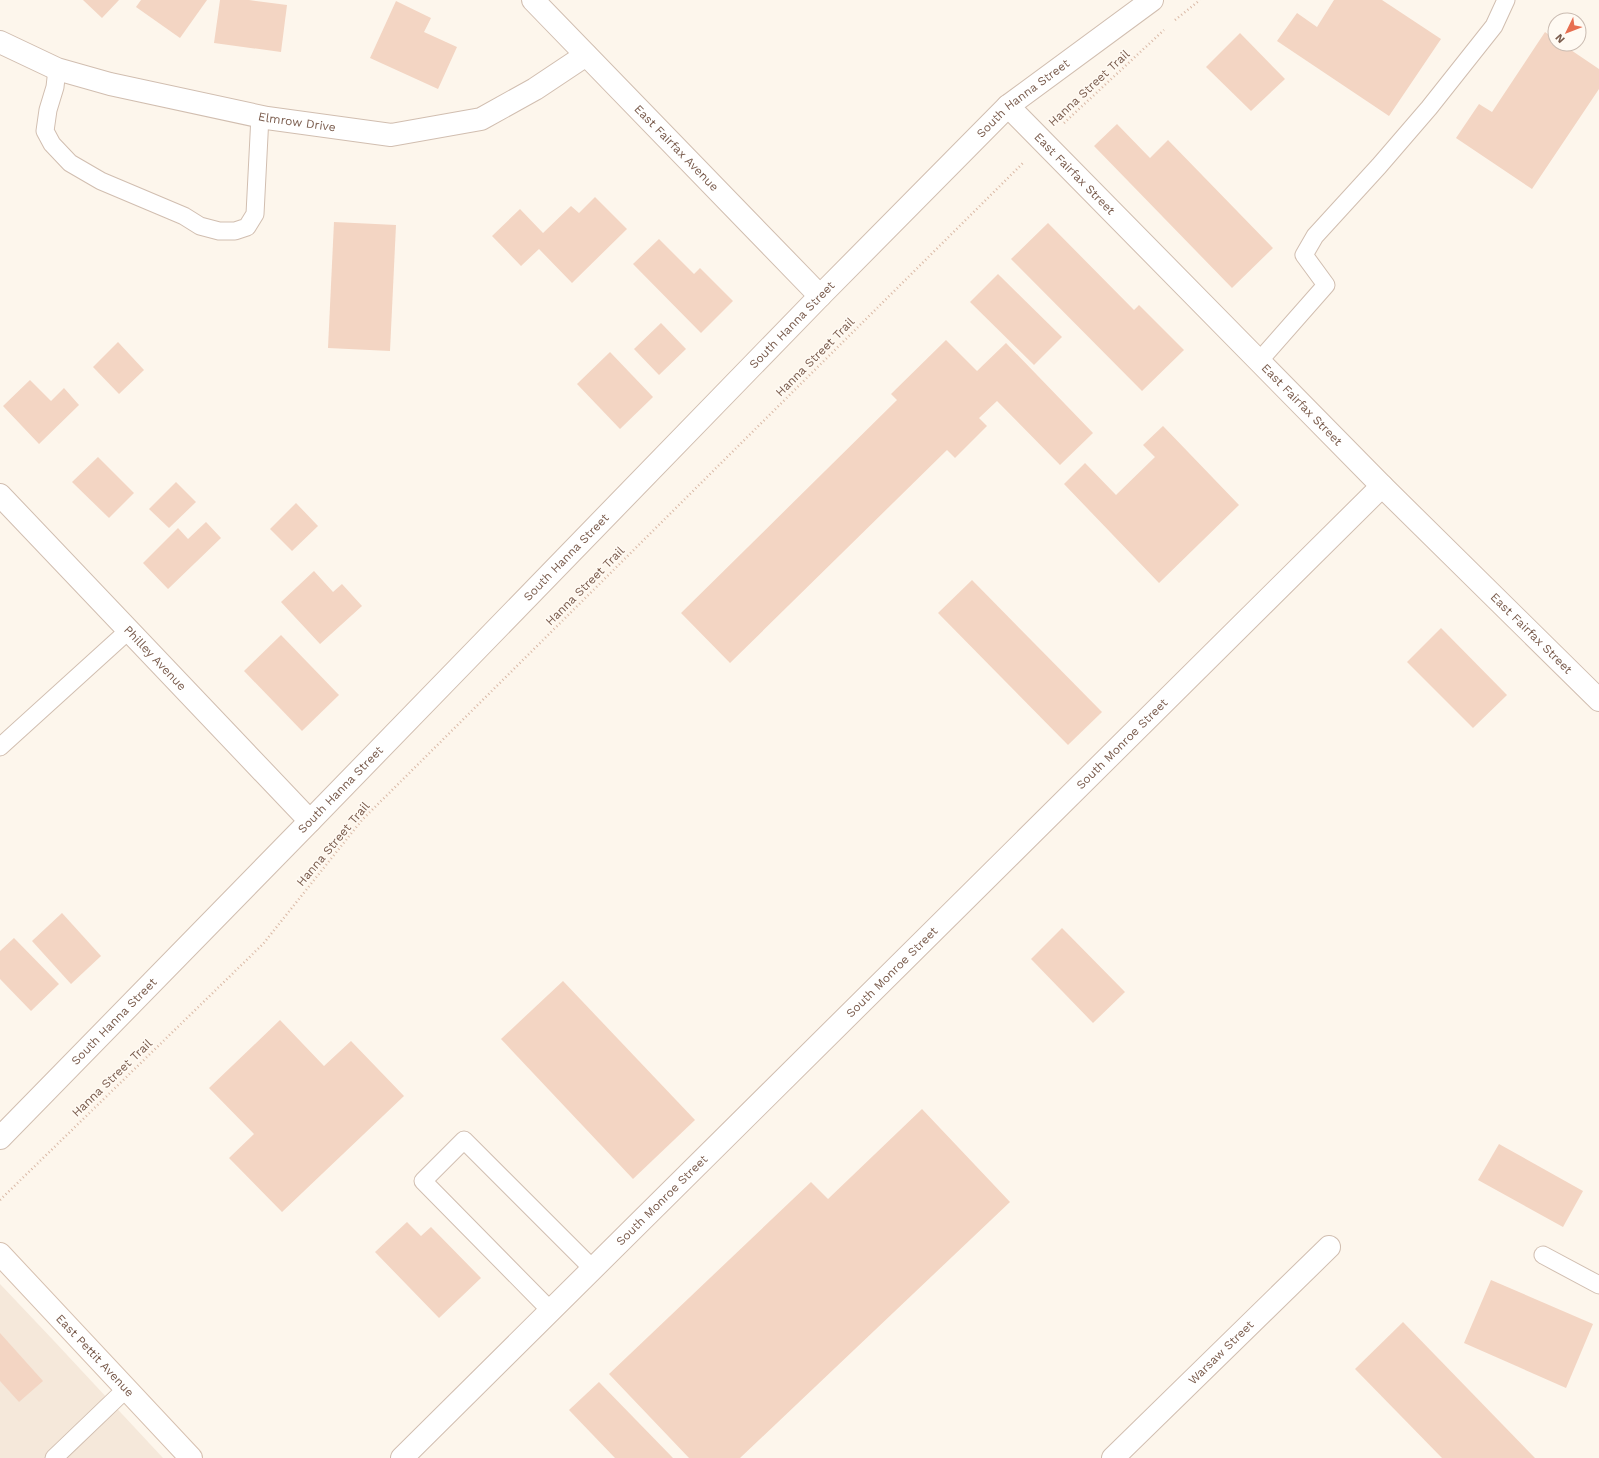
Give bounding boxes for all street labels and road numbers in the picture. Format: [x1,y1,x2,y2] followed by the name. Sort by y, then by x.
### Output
[1046,47,1133,129] street label: Hanna Street Trail
[974,56,1072,141] street label: South Hanna Street
[631,102,721,194] street label: East Fairfax Avenue
[257,109,337,134] street label: Elmrow Drive
[1031,130,1118,217] street label: East Fairfax Street
[746,278,837,371] street label: South Hanna Street
[773,314,858,399] street label: Hanna Street Trail
[1259,361,1345,448] street label: East Fairfax Street
[521,511,612,604] street label: South Hanna Street
[543,543,628,628] street label: Hanna Street Trail
[1488,590,1575,677] street label: East Fairfax Street
[121,623,189,693] street label: Philley Avenue
[1073,696,1170,792] street label: South Monroe Street
[295,743,386,836] street label: South Hanna Street
[294,799,373,889] street label: Hanna Street Trail
[843,924,940,1020] street label: South Monroe Street
[68,975,160,1068] street label: South Hanna Street
[69,1036,155,1120] street label: Hanna Street Trail
[613,1152,710,1248] street label: South Monroe Street
[53,1311,137,1400] street label: East Pettit Avenue
[1186,1318,1257,1387] street label: Warsaw Street

